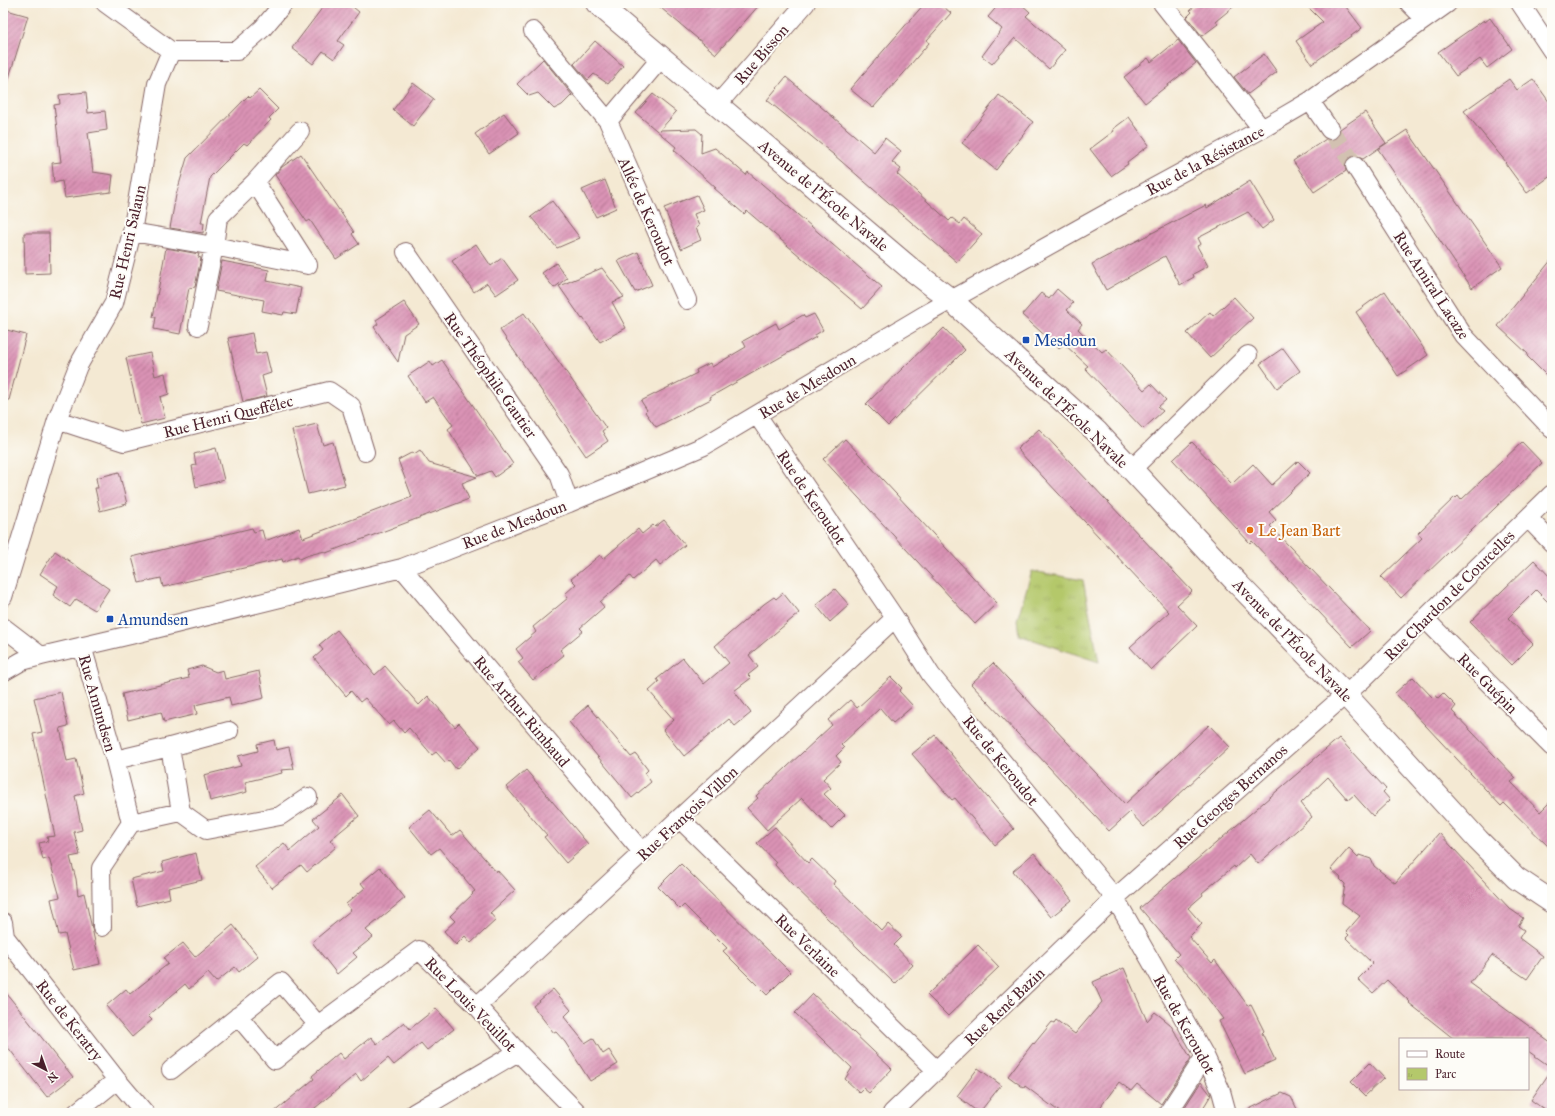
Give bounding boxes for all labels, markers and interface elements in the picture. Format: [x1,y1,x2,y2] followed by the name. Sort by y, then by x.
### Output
[730,20,793,88] street label: Rue Bisson
[1143,121,1268,200] street label: Rue de la Résistance
[754,133,894,256] street label: Avenue de l'École Navale
[614,153,679,269] street label: Allée de Keroudot
[105,183,150,301] street label: Rue Henri Salaun
[1390,228,1474,343] street label: Rue Amiral Lacaze
[440,309,541,442] street label: Rue Théophile Gautier
[1034,331,1097,350] place label: Mesdoun
[1021,335,1031,345] marker: Mesdoun
[1000,343,1134,472] street label: Avenue de l'École Navale
[755,350,860,423] street label: Rue de Mesdoun
[161,391,295,442] street label: Rue Henri Queffélec
[773,446,850,549] street label: Rue de Keroudot
[459,496,569,553] street label: Rue de Mesdoun
[1258,521,1341,541] place label: Le Jean Bart
[1245,525,1255,535] marker: Le Jean Bart
[1380,526,1519,665] street label: Rue Chardon de Courcelles
[1228,573,1358,706] street label: Avenue de l'École Navale
[117,610,189,629] place label: Amundsen
[105,614,115,624] marker: Amundsen
[1453,649,1522,718] street label: Rue Guépin
[75,652,121,754] street label: Rue Amundsen
[470,652,574,771] street label: Rue Arthur Rimbaud
[959,711,1043,809] street label: Rue de Keroudot
[1169,740,1292,853] street label: Rue Georges Bernanos
[633,762,742,865] street label: Rue François Villon
[771,910,844,981] street label: Rue Verlaine
[421,953,521,1056] street label: Rue Louis Veuillot
[960,963,1049,1049] street label: Rue René Bazin
[1150,971,1220,1077] street label: Rue de Keroudot
[32,976,107,1065] street label: Rue de Keratry
[1399,1038,1529,1090] legend
[1435,1047,1465,1061] text: Route
[26,1050,66,1090] north arrow
[1435,1067,1456,1081] text: Parc
[44,1069,60,1086] text: N

